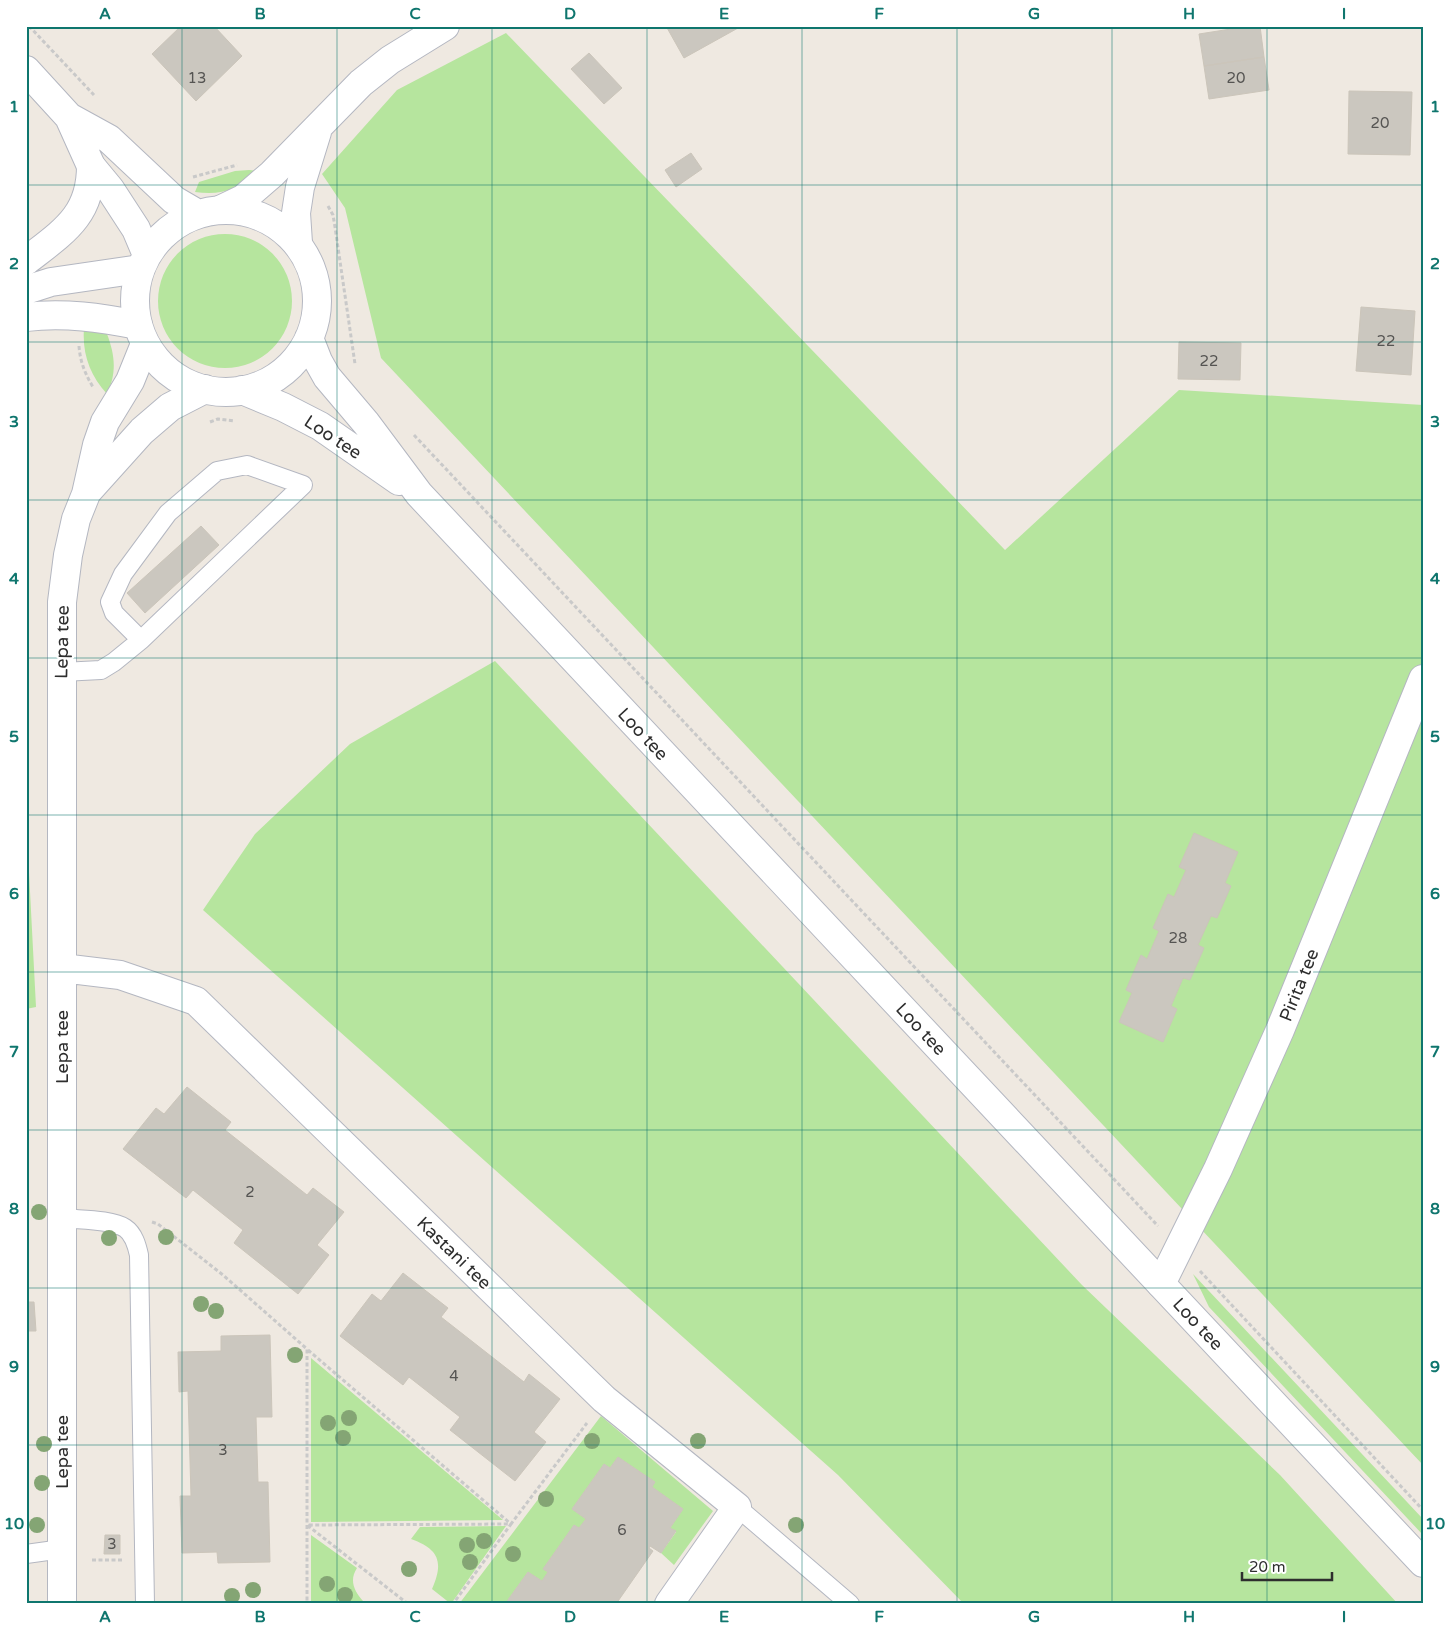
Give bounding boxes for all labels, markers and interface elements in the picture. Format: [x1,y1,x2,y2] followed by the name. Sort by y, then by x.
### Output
[99,4,111,24] text: A
[254,4,266,24] text: B
[409,4,421,24] text: C
[564,4,576,24] text: D
[719,4,729,24] text: E
[874,4,884,24] text: F
[1028,4,1040,24] text: G
[1183,4,1195,24] text: H
[1342,4,1346,24] text: I
[188,69,206,87] house number: 13
[1227,69,1245,87] house number: 20
[9,97,19,117] text: 1
[1430,97,1440,117] text: 1
[1371,114,1389,132] house number: 20
[9,254,19,274] text: 2
[1430,254,1440,274] text: 2
[1377,332,1395,350] house number: 22
[1200,352,1218,370] house number: 22
[300,410,366,464] street label: Loo tee
[9,412,19,432] text: 3
[1430,412,1440,432] text: 3
[9,569,19,589] text: 4
[1430,569,1440,589] text: 4
[50,605,74,679] street label: Lepa tee
[613,703,673,765] street label: Loo tee
[9,727,19,747] text: 5
[1430,727,1440,747] text: 5
[9,884,19,904] text: 6
[1430,884,1440,904] text: 6
[1169,929,1187,947] house number: 28
[1274,945,1324,1025] street label: Pirita tee
[891,998,951,1060] street label: Loo tee
[51,1010,73,1084] street label: Lepa tee
[9,1042,19,1062] text: 7
[1430,1042,1440,1062] text: 7
[245,1183,255,1201] house number: 2
[9,1199,19,1219] text: 8
[1430,1199,1440,1219] text: 8
[412,1212,496,1294] street label: Kastani tee
[1168,1293,1228,1355] street label: Loo tee
[9,1357,19,1377] text: 9
[1430,1357,1440,1377] text: 9
[449,1367,459,1385] house number: 4
[51,1415,73,1489] street label: Lepa tee
[218,1441,228,1459] house number: 3
[4,1514,24,1534] text: 10
[1425,1514,1445,1534] text: 10
[617,1521,627,1539] house number: 6
[107,1535,117,1553] house number: 3
[1242,1550,1332,1582] scale bar
[1249,1558,1286,1576] text: 20 m
[99,1607,111,1627] text: A
[254,1607,266,1627] text: B
[409,1607,421,1627] text: C
[564,1607,576,1627] text: D
[719,1607,729,1627] text: E
[874,1607,884,1627] text: F
[1028,1607,1040,1627] text: G
[1183,1607,1195,1627] text: H
[1342,1607,1346,1627] text: I

